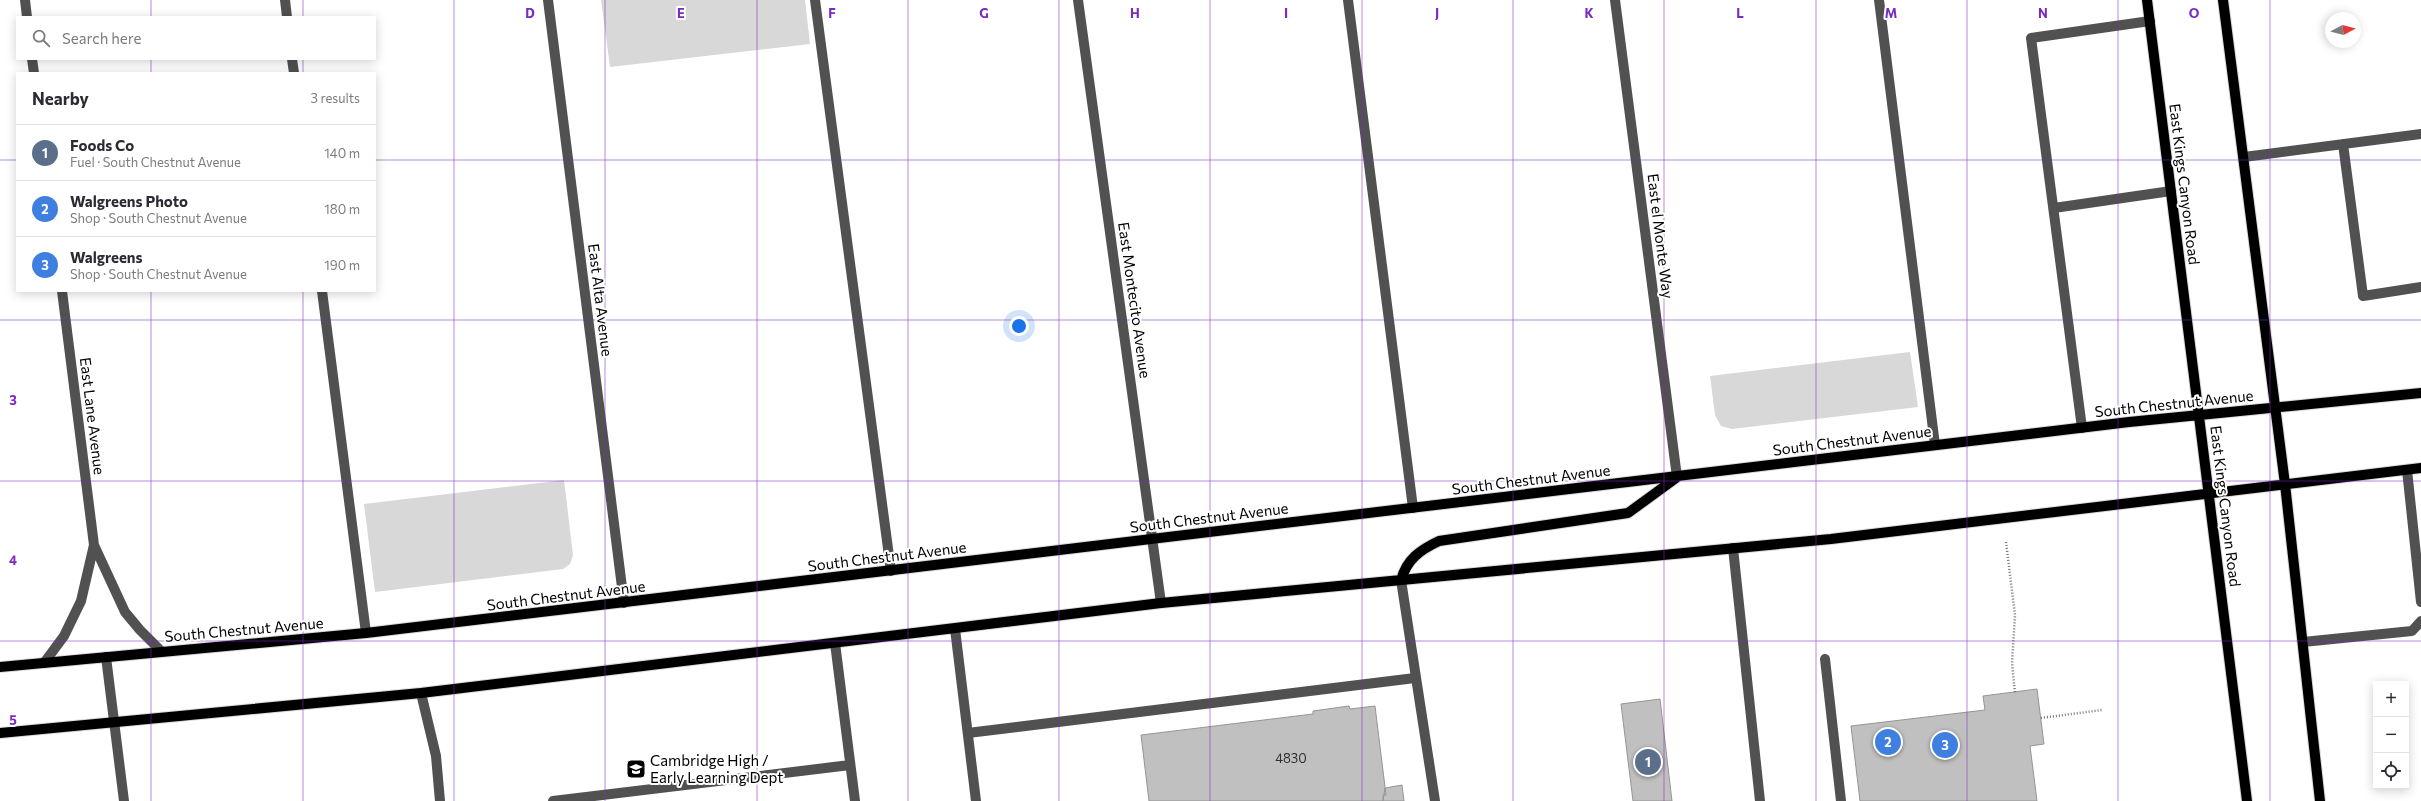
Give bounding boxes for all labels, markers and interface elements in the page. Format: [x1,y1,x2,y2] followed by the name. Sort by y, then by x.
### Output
[525,5,535,21] text: D
[677,5,685,21] text: E
[828,5,836,21] text: F
[979,5,989,21] text: G
[1130,5,1140,21] text: H
[1284,5,1288,21] text: I
[1435,5,1439,21] text: J
[1584,5,1594,21] text: K
[1736,5,1744,21] text: L
[1885,5,1897,21] text: M
[2038,5,2048,21] text: N
[2189,5,2200,21] text: O
[2325,12,2361,48] north arrow
[16,16,376,60] search box
[30,27,52,49] icon: search
[62,29,141,47] text: Search here
[32,88,89,109] text: Nearby
[311,90,360,106] text: 3 results
[2166,102,2204,266] street label: East Kings Canyon Road
[70,136,134,154] text: Foods Co
[42,145,48,161] text: 1
[324,145,360,161] text: 140 m
[70,154,241,170] text: Fuel · South Chestnut Avenue
[1644,172,1678,300] street label: East el Monte Way
[70,192,188,210] text: Walgreens Photo
[41,201,49,217] text: 2
[324,201,360,217] text: 180 m
[70,210,247,226] text: Shop · South Chestnut Avenue
[1115,221,1155,379] street label: East Montecito Avenue
[585,243,617,358] street label: East Alta Avenue
[70,248,143,266] text: Walgreens
[41,257,49,273] text: 3
[324,257,360,273] text: 190 m
[70,266,247,282] text: Shop · South Chestnut Avenue
[1009,316,1029,336] your location
[77,356,109,476] street label: East Lane Avenue
[2094,386,2254,420] street label: South Chestnut Avenue
[9,392,17,408] text: 3
[1772,421,1932,459] street label: South Chestnut Avenue
[2207,424,2245,588] street label: East Kings Canyon Road
[1451,460,1611,498] street label: South Chestnut Avenue
[1129,498,1289,536] street label: South Chestnut Avenue
[807,537,967,575] street label: South Chestnut Avenue
[9,552,17,568] text: 4
[486,576,646,614] street label: South Chestnut Avenue
[164,613,324,645] street label: South Chestnut Avenue
[2373,681,2409,789] map controls
[2373,681,2409,717] button: +
[9,712,17,728] text: 5
[2373,717,2409,753] button: −
[1875,727,1901,757] pin: 2
[1932,730,1958,760] pin: 3
[1635,747,1661,777] pin: 1
[1275,750,1307,766] house number: 4830
[650,751,783,786] place label: Cambridge High / Early Learning Dept
[2373,753,2409,789] button: locate
[625,758,647,780] school or university icon: Cambridge High / Early Learning Dept

